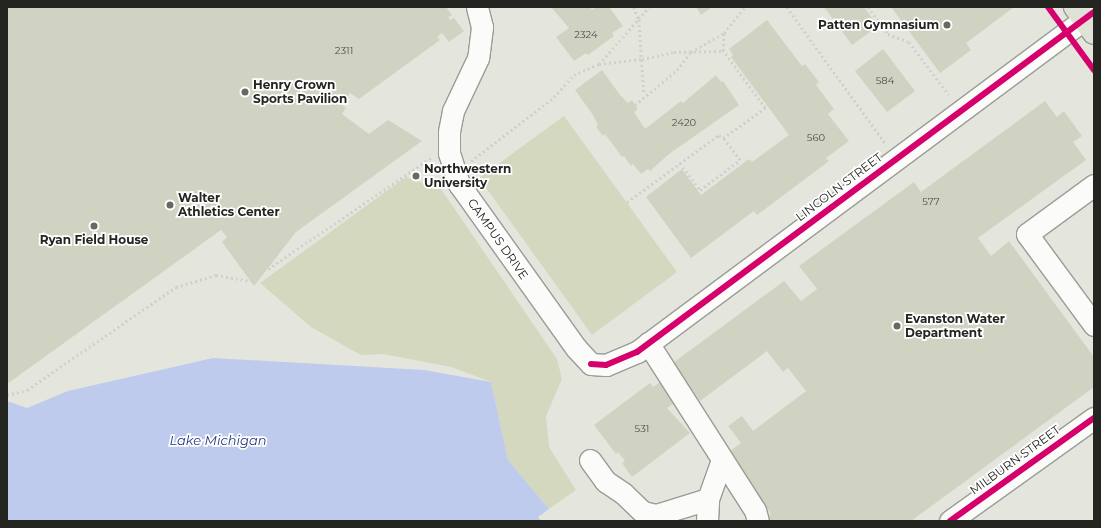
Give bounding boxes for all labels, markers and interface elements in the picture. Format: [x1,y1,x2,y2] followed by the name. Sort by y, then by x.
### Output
[818,18,939,32] place label: Patten Gymnasium
[942,20,952,30] marker: Patten Gymnasium
[574,29,598,41] house number: 2324
[335,45,353,57] house number: 2311
[876,75,894,87] house number: 584
[253,78,347,106] place label: Henry Crown Sports Pavilion
[240,87,250,97] marker: Henry Crown Sports Pavilion
[672,117,696,129] house number: 2420
[807,132,825,144] house number: 560
[793,150,885,224] street label: LINCOLN STREET
[424,162,511,190] place label: Northwestern University
[411,171,421,181] marker: Northwestern University
[178,191,280,219] place label: Walter Athletics Center
[465,196,531,282] street label: CAMPUS DRIVE
[922,196,940,208] house number: 577
[165,200,175,210] marker: Walter Athletics Center
[89,221,99,231] marker: Ryan Field House
[40,233,148,247] place label: Ryan Field House
[905,312,1005,340] place label: Evanston Water Department
[892,321,902,331] marker: Evanston Water Department
[967,422,1063,498] street label: MILBURN STREET
[635,423,649,435] house number: 531
[170,432,266,448] water label: Lake Michigan

